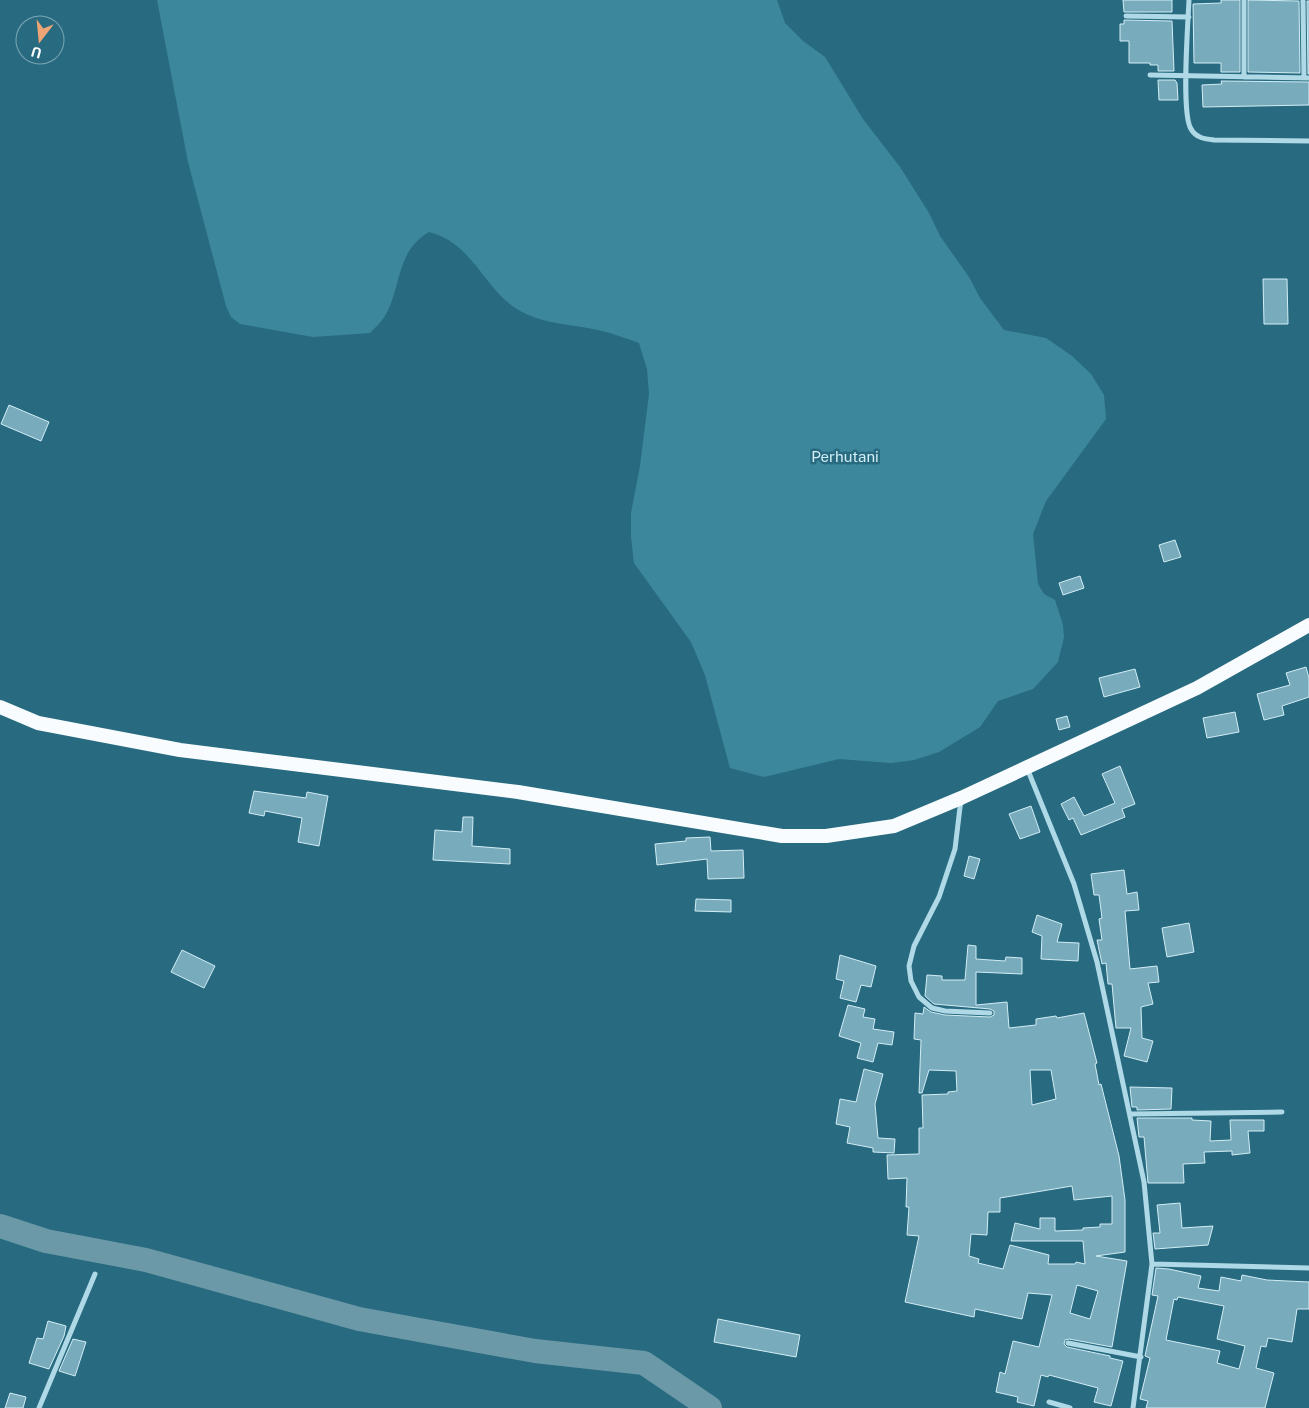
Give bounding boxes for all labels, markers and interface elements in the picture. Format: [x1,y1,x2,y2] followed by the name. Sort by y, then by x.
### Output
[15,15,65,65] north arrow
[29,43,43,62] text: U
[811,448,879,465] park label: Perhutani

